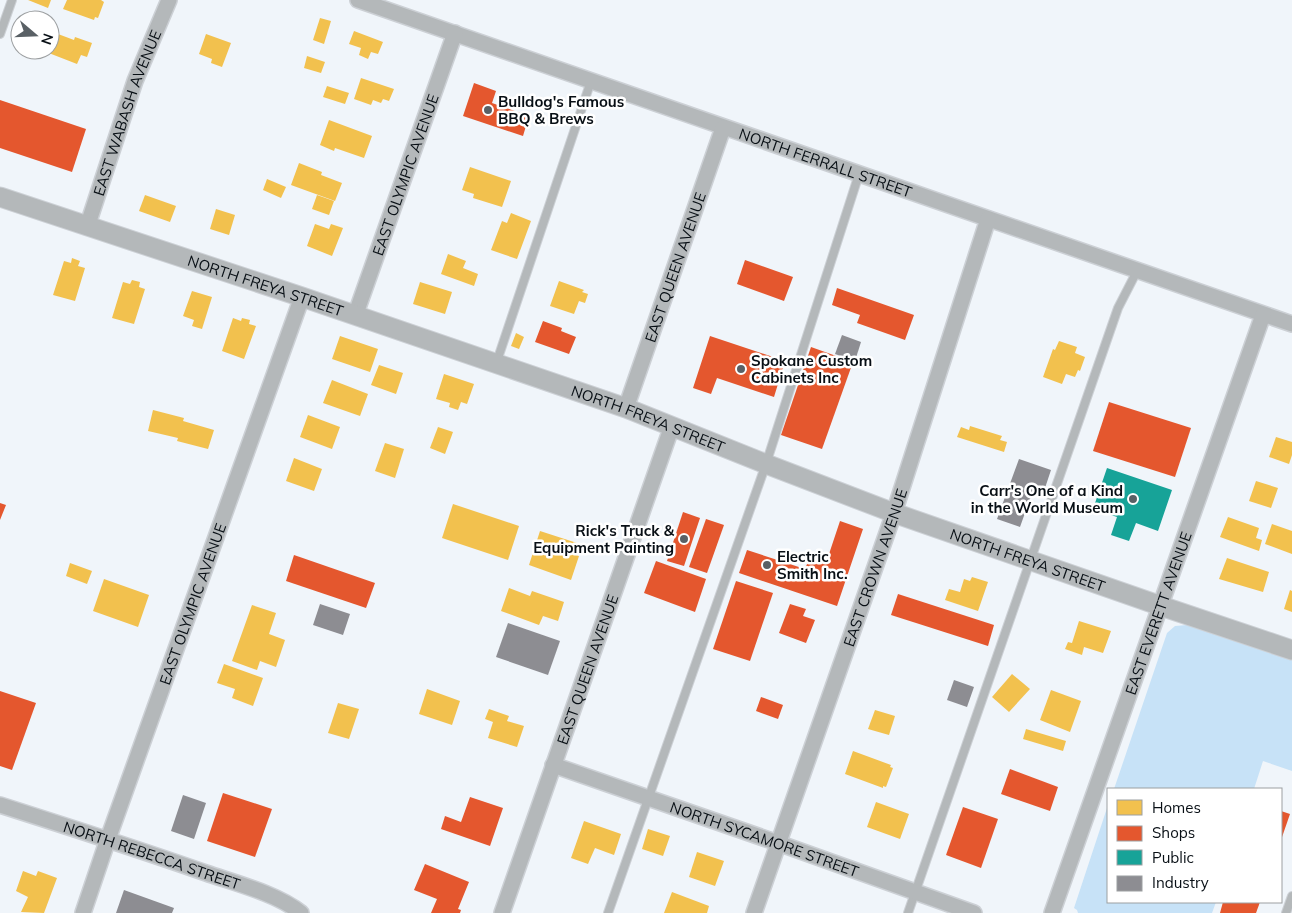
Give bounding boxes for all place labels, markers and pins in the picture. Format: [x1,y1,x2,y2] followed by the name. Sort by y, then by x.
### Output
[498,92,624,128] place label: Bulldog's Famous BBQ & Brews
[482,104,494,116] marker: Bulldog's Famous BBQ & Brews
[751,351,872,387] place label: Spokane Custom Cabinets Inc
[735,363,747,375] marker: Spokane Custom Cabinets Inc
[971,481,1123,517] place label: Carr's One of a Kind in the World Museum
[1127,493,1139,505] marker: Carr's One of a Kind in the World Museum
[533,521,675,557] place label: Rick's Truck & Equipment Painting
[678,533,690,545] marker: Rick's Truck & Equipment Painting
[777,547,848,583] place label: Electric Smith Inc.
[761,559,773,571] marker: Electric Smith Inc.

